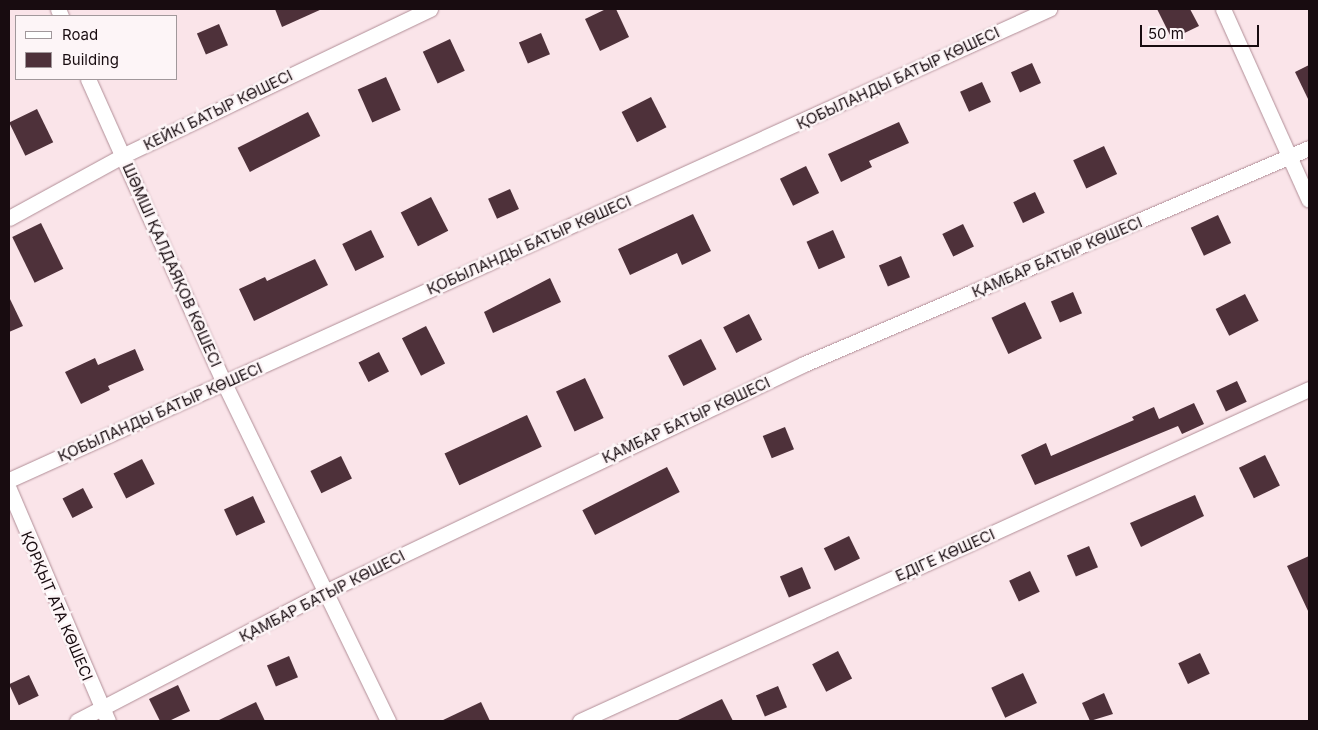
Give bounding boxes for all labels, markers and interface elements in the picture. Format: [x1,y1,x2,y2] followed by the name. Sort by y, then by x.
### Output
[15,15,178,80] legend
[1143,15,1262,47] scale bar
[794,23,1002,133] street label: ҚОБЫЛАНДЫ БАТЫР КӨШЕСІ
[1148,24,1184,43] text: 50 m
[62,25,98,44] text: Road
[62,50,119,69] text: Building
[141,66,295,154] street label: КЕЙКІ БАТЫР КӨШЕСІ
[119,160,225,370] street label: ШӘМШІ ҚАЛДАЯҚОВ КӨШЕСІ
[424,192,634,298] street label: ҚОБЫЛАНДЫ БАТЫР КӨШЕСІ
[969,213,1145,301] street label: ҚАМБАР БАТЫР КӨШЕСІ
[55,359,265,465] street label: ҚОБЫЛАНДЫ БАТЫР КӨШЕСІ
[599,373,773,467] street label: ҚАМБАР БАТЫР КӨШЕСІ
[893,525,997,585] street label: ЕДІГЕ КӨШЕСІ
[17,529,97,683] street label: ҚОРҚЫТ АТА КӨШЕСІ
[236,546,408,646] street label: ҚАМБАР БАТЫР КӨШЕСІ

